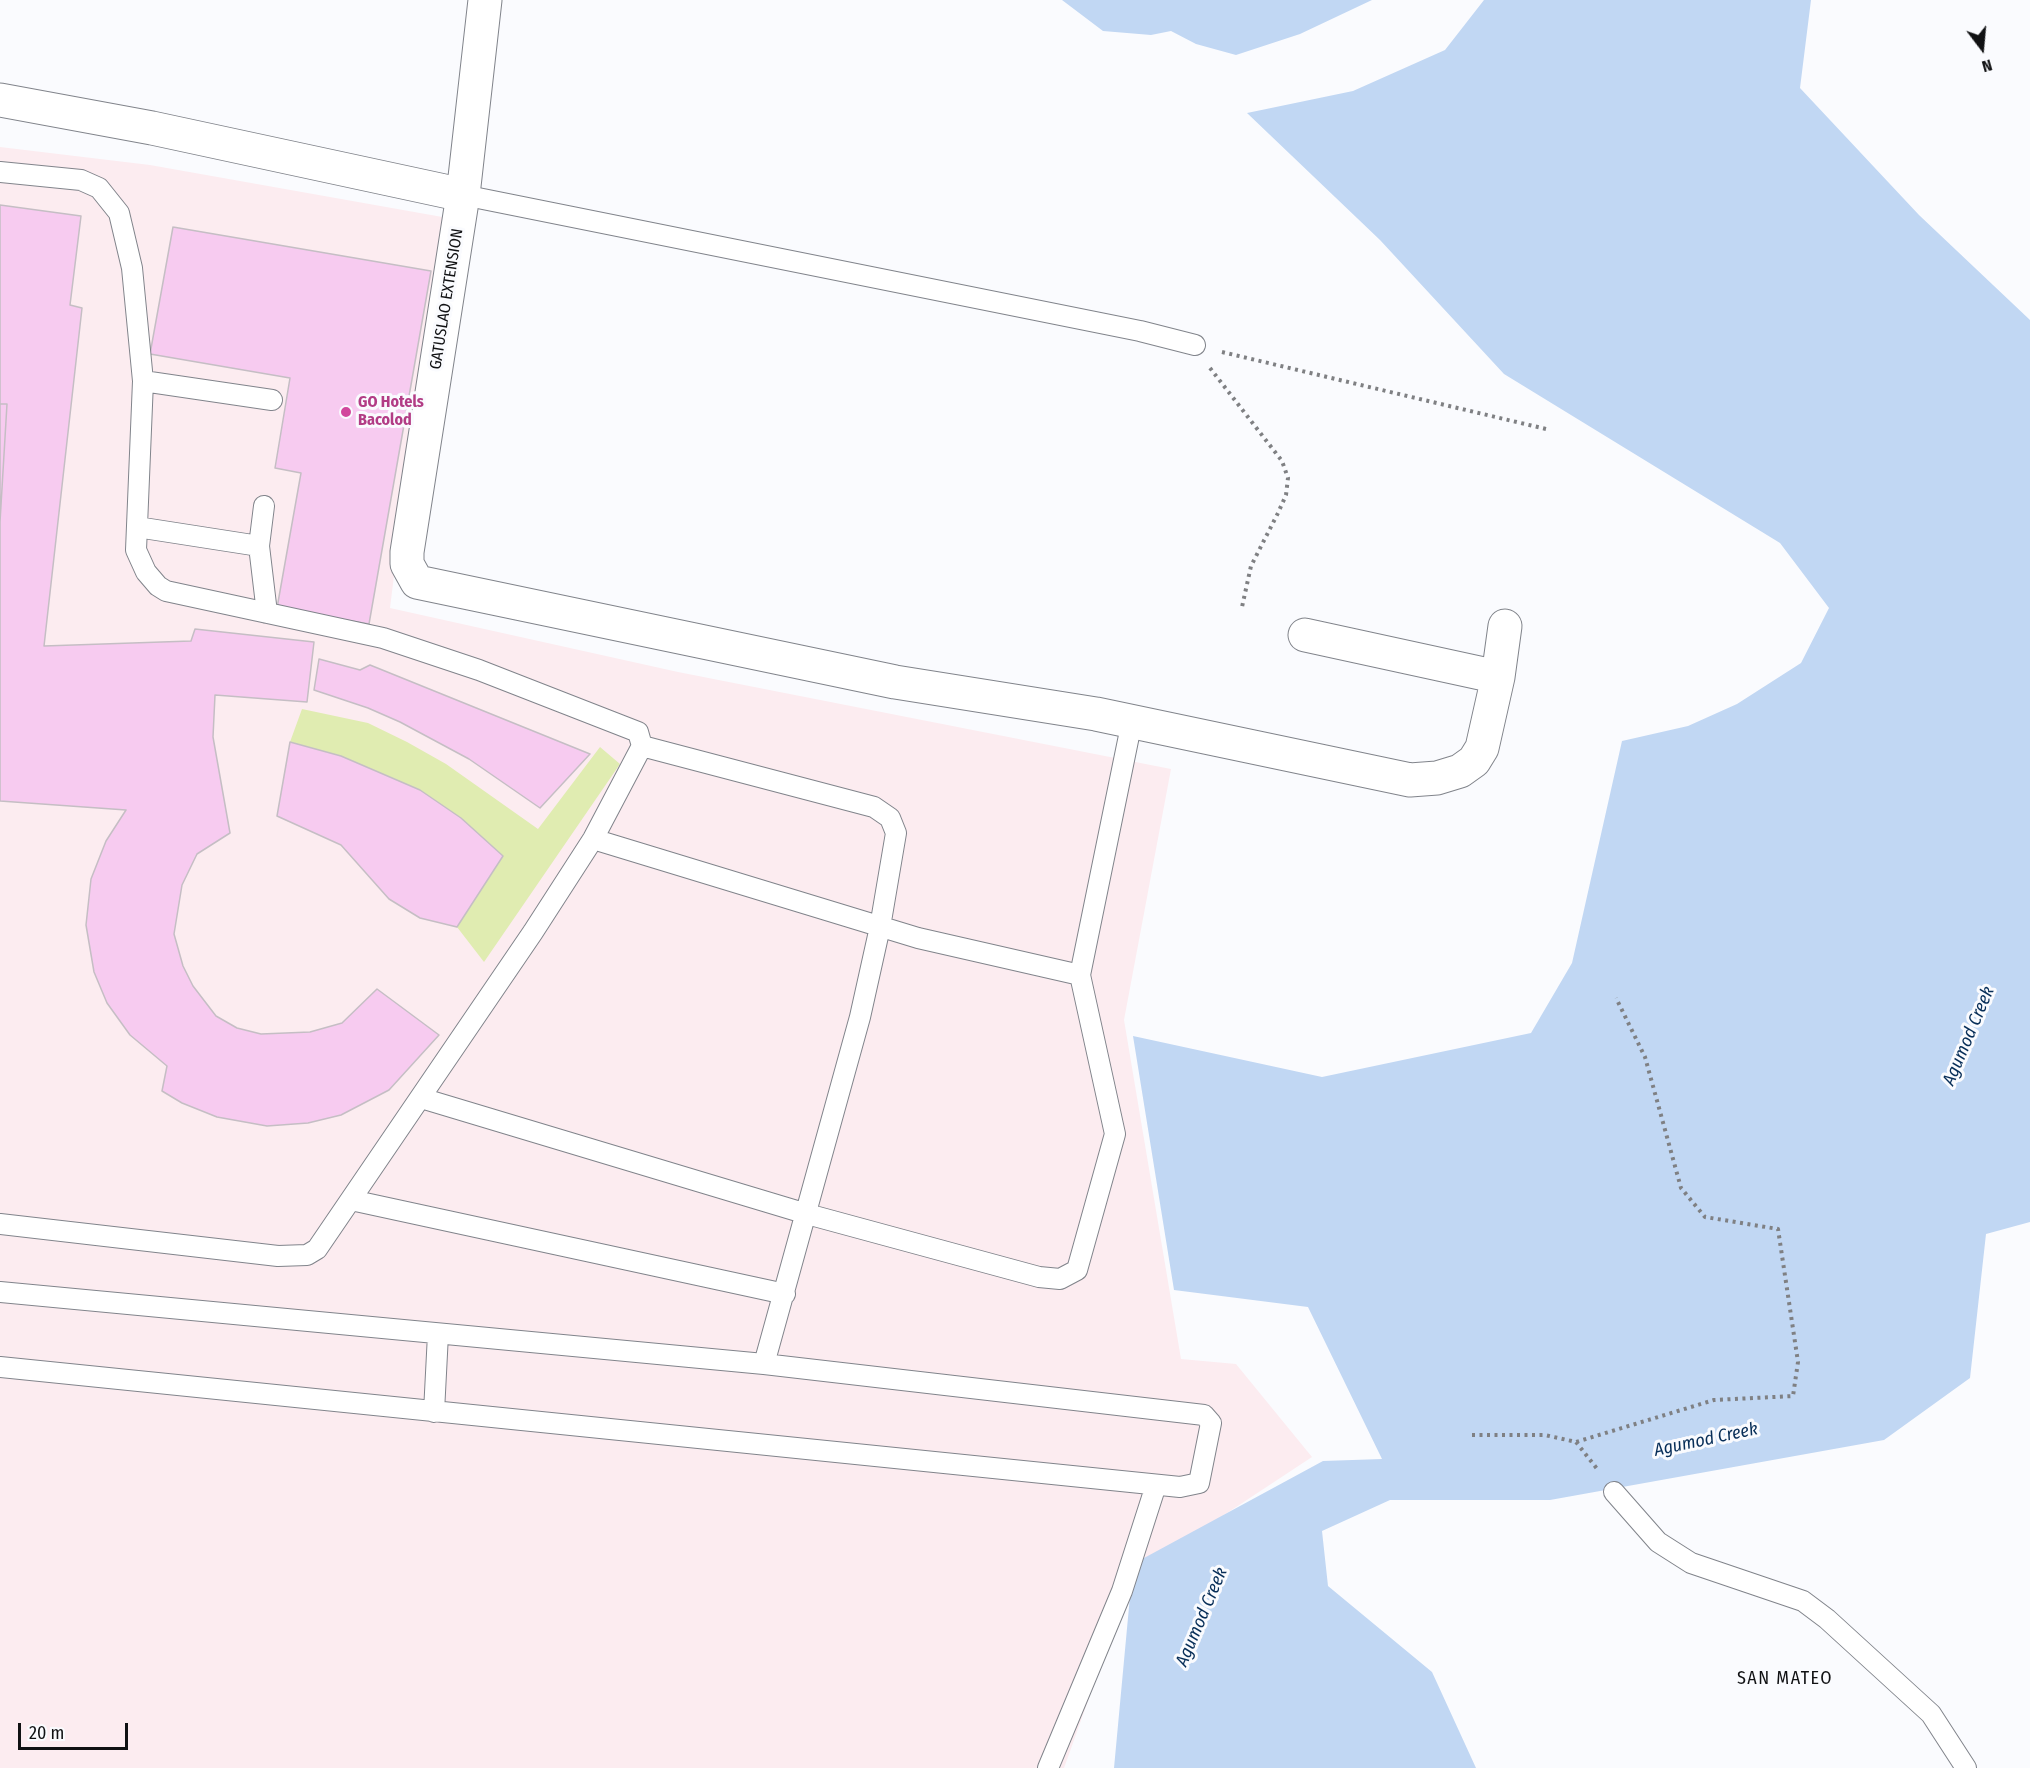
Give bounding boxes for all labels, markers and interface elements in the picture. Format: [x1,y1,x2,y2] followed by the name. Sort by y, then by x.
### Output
[1952,18,2012,78] north arrow
[1980,55,1994,76] text: N
[426,227,468,371] street label: GATUSLAO EXTENSION
[358,393,424,431] place label: GO Hotels Bacolod
[339,405,353,419] marker: GO Hotels Bacolod
[1938,983,2000,1089] water label: Agumod Creek
[1652,1418,1760,1462] water label: Agumod Creek
[1171,1564,1233,1670] water label: Agumod Creek
[1737,1668,1833,1690] district label: SAN MATEO
[21,1711,130,1749] scale bar
[29,1722,64,1744] text: 20 m

